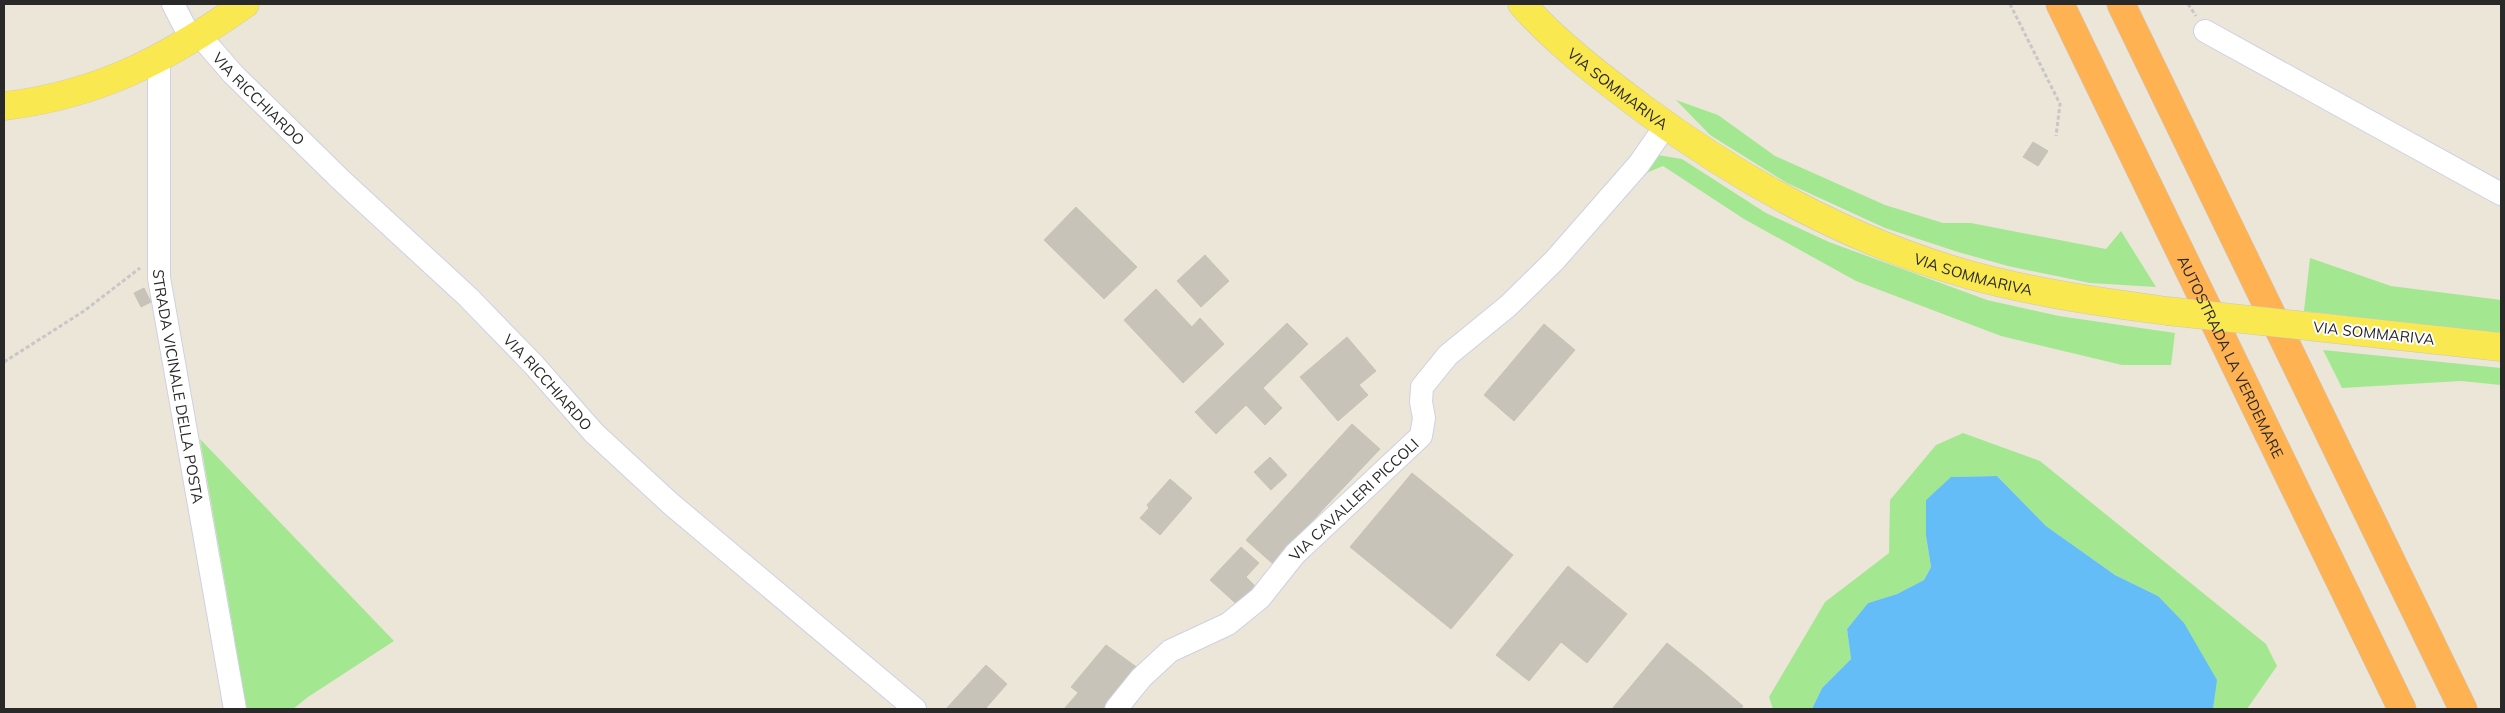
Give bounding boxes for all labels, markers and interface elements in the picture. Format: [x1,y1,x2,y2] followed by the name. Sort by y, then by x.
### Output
[1564,43,1672,133] street label: VIA SOMMARIVA
[209,48,309,149] street label: VIA RICCHIARDO
[1911,248,2034,299] street label: VIA SOMMARIVA
[2174,252,2288,461] street label: AUTOSTRADA LA VERDEMARE
[150,269,208,505] street label: STRADA VICINALE DELLA POSTA
[2312,317,2436,349] street label: VIA SOMMARIVA
[499,330,596,434] street label: VIA RICCHIARDO
[1284,434,1422,564] street label: VIA CAVALLERI PICCOLI

